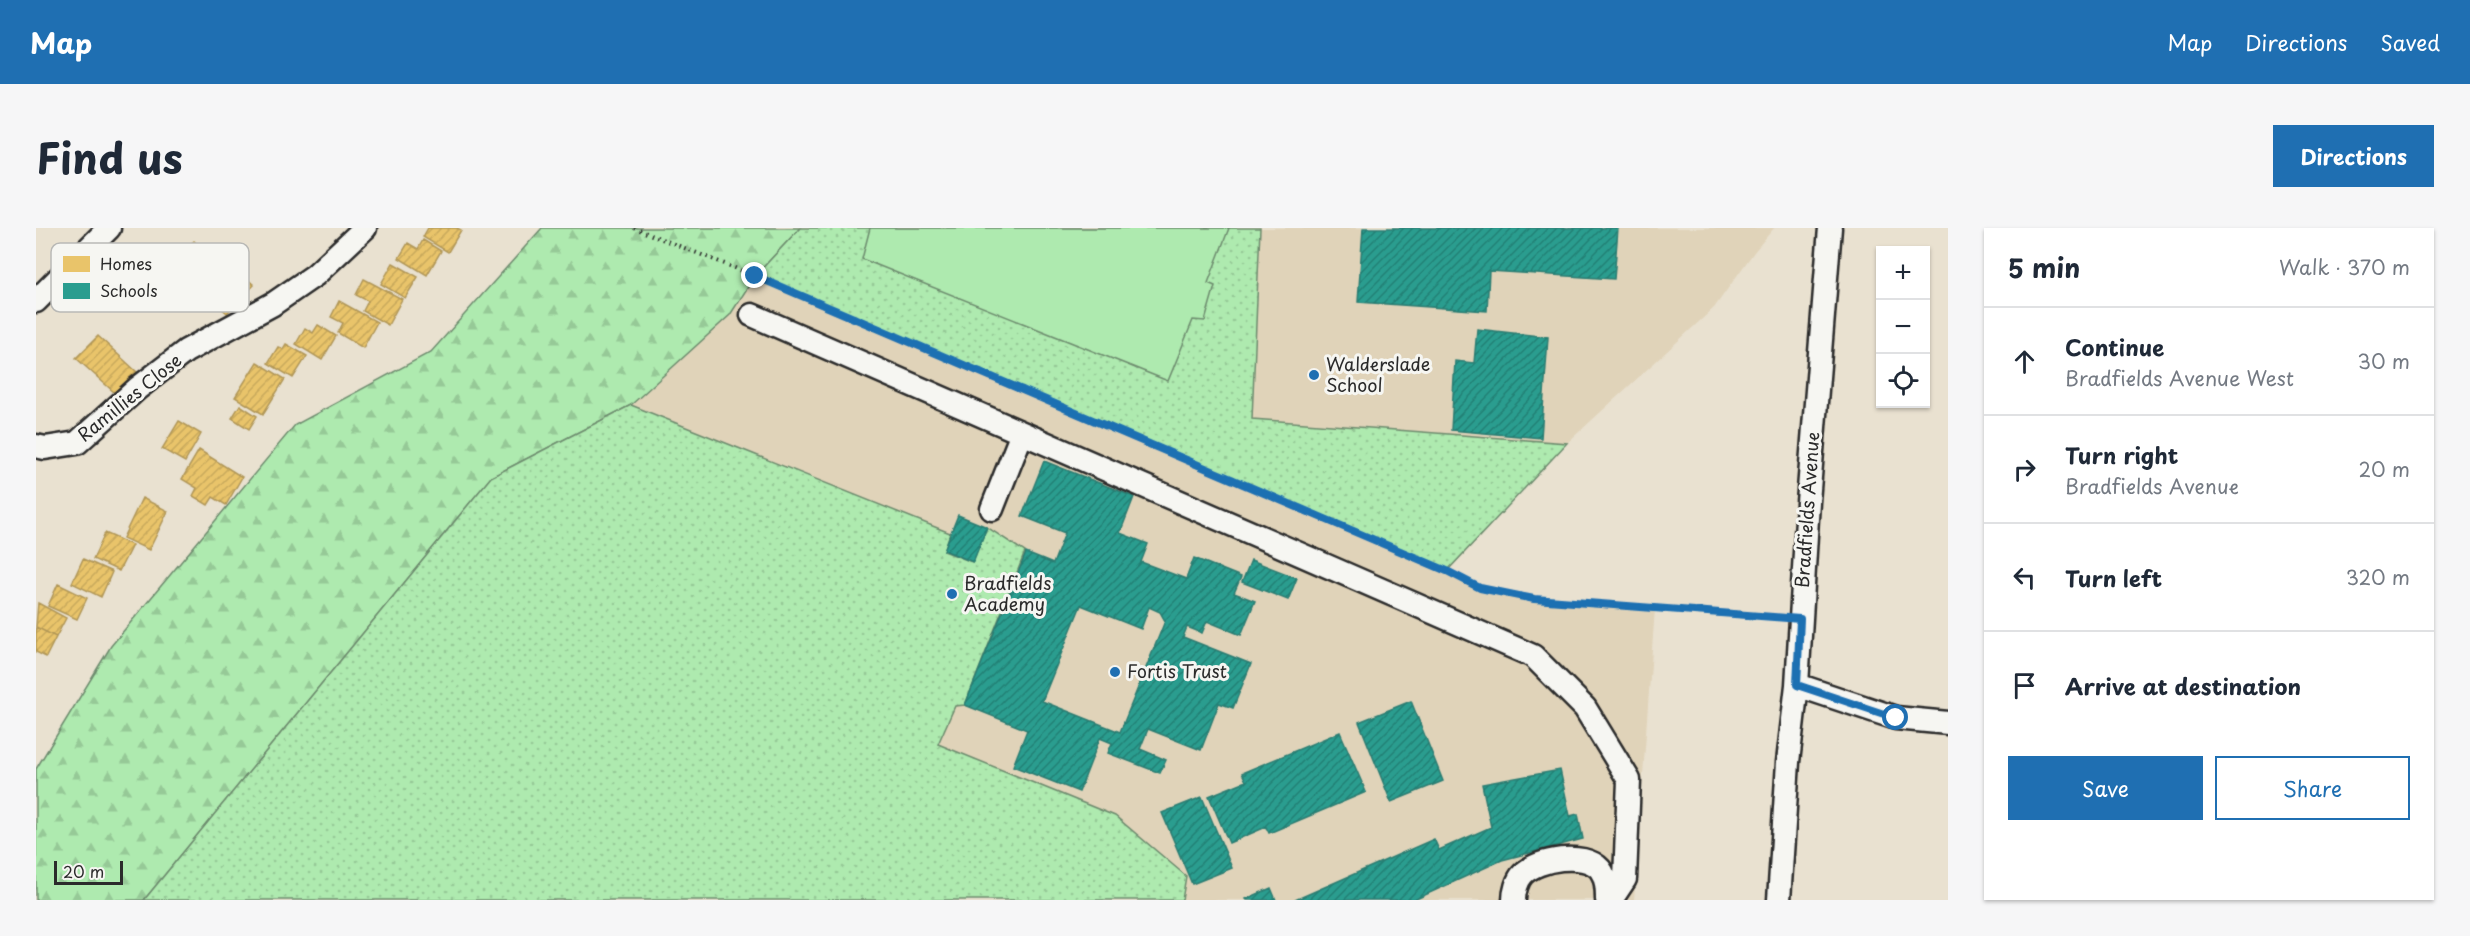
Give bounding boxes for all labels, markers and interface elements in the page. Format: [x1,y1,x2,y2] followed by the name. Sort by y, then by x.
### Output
[30,21,92,64] text: Map
[2167,26,2212,58] text: Map
[2245,26,2347,58] text: Directions
[2380,26,2440,58] text: Saved
[36,125,183,188] text: Find us
[2273,125,2434,187] button: Directions
[51,243,249,312] legend
[1876,246,1930,408] map controls
[1876,246,1930,300] button: +
[2008,248,2080,287] text: 5 min
[100,251,152,275] text: Homes
[2279,252,2410,282] text: Walk · 370 m
[741,262,767,288] route end
[100,278,158,302] text: Schools
[1876,300,1930,354] button: −
[2065,330,2164,363] text: Continue
[2008,345,2041,378] icon: ahead
[71,346,187,447] street label: Ramillies Close
[2357,346,2410,376] text: 30 m
[1326,350,1430,398] place label: Walderslade School
[1876,354,1930,408] button: locate
[2065,363,2294,393] text: Bradfields Avenue West
[1307,368,1321,382] marker: Walderslade School
[1788,431,1825,589] street label: Bradfields Avenue
[2065,438,2178,471] text: Turn right
[2008,453,2041,486] icon: right
[2358,454,2410,484] text: 20 m
[2065,471,2239,501] text: Bradfields Avenue
[2008,561,2041,594] icon: left
[2065,561,2162,594] text: Turn left
[2346,562,2410,592] text: 320 m
[964,569,1051,617] place label: Bradfields Academy
[945,587,959,601] marker: Bradfields Academy
[1127,657,1227,684] place label: Fortis Trust
[1108,665,1122,679] marker: Fortis Trust
[2008,669,2041,702] icon: arrive
[2065,669,2301,702] text: Arrive at destination
[1882,704,1908,730] route start
[2008,756,2203,820] button: Save
[2215,756,2410,820] button: Share
[54,858,123,886] scale bar
[63,859,104,883] text: 20 m

